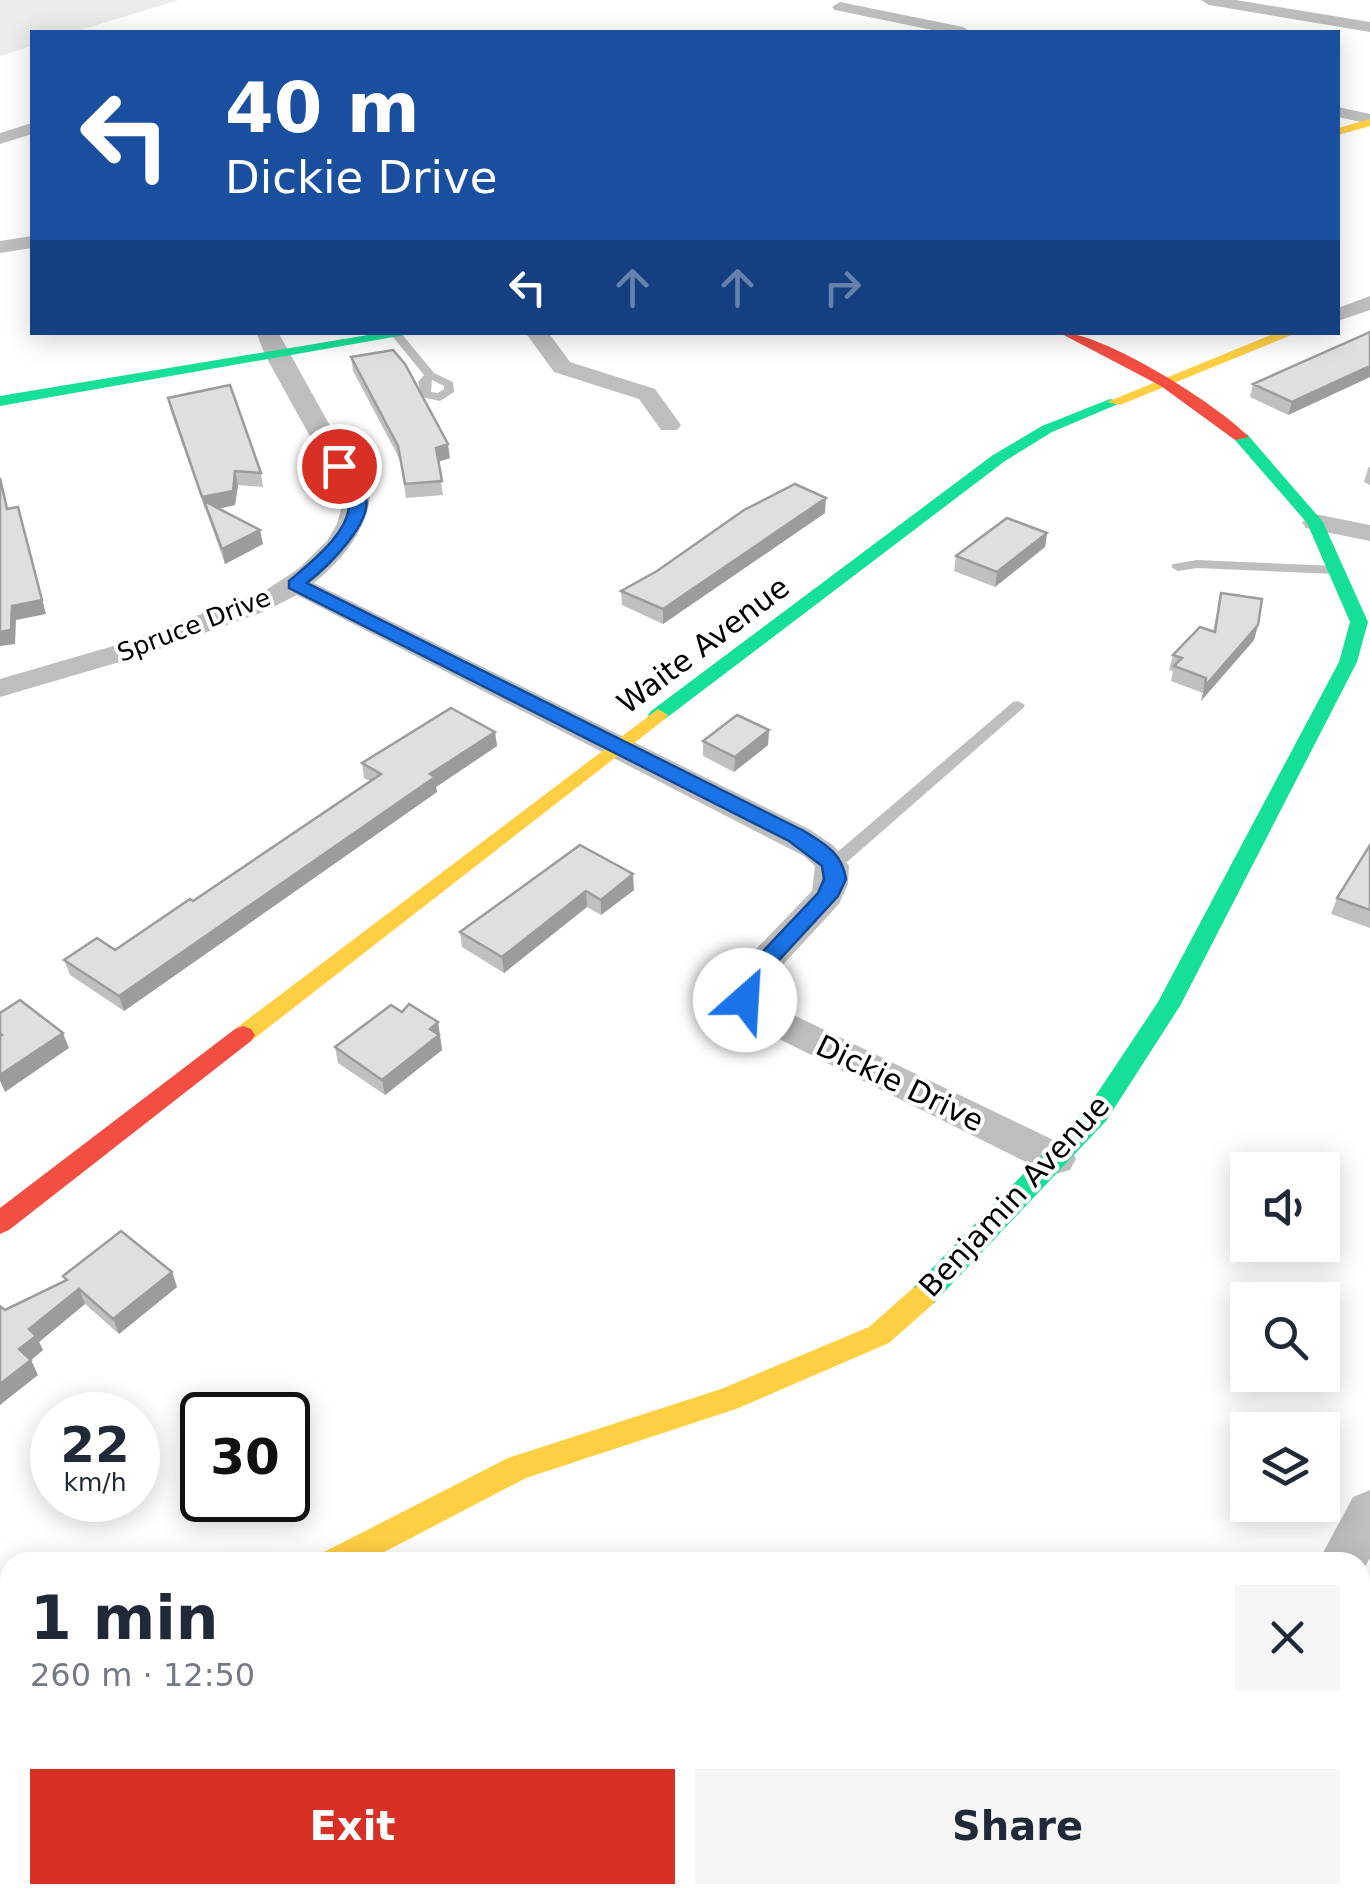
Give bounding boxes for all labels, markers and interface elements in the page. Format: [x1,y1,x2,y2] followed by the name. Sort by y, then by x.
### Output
[225,67,420,149] text: 40 m
[60,70,190,200] icon: left
[225,151,497,204] text: Dickie Drive
[500,260,555,315] icon: left
[605,260,660,315] icon: ahead
[710,260,765,315] icon: ahead
[815,260,870,315] icon: right
[297,424,382,509] pin
[312,439,367,494] icon: arrive
[610,569,796,721] street label: Waite Avenue
[113,583,275,667] street label: Spruce Drive
[693,948,797,1052] position arrow
[811,1027,989,1139] street label: Dickie Drive
[912,1088,1116,1304] street label: Benjamin Avenue
[1230,1152,1340,1522] map controls
[1230,1152,1340,1262] button: sound
[1230,1282,1340,1392] button: search
[180,1392,310,1522] speed limit sign: 30
[1230,1412,1340,1522] button: layers
[60,1416,130,1474] text: 22
[63,1468,127,1497] text: km/h
[30,1583,218,1653] text: 1 min
[1235,1585,1340,1690] button: close
[30,1656,255,1694] text: 260 m · 12:50
[30,1769,675,1884] button: Exit
[695,1769,1340,1884] button: Share

